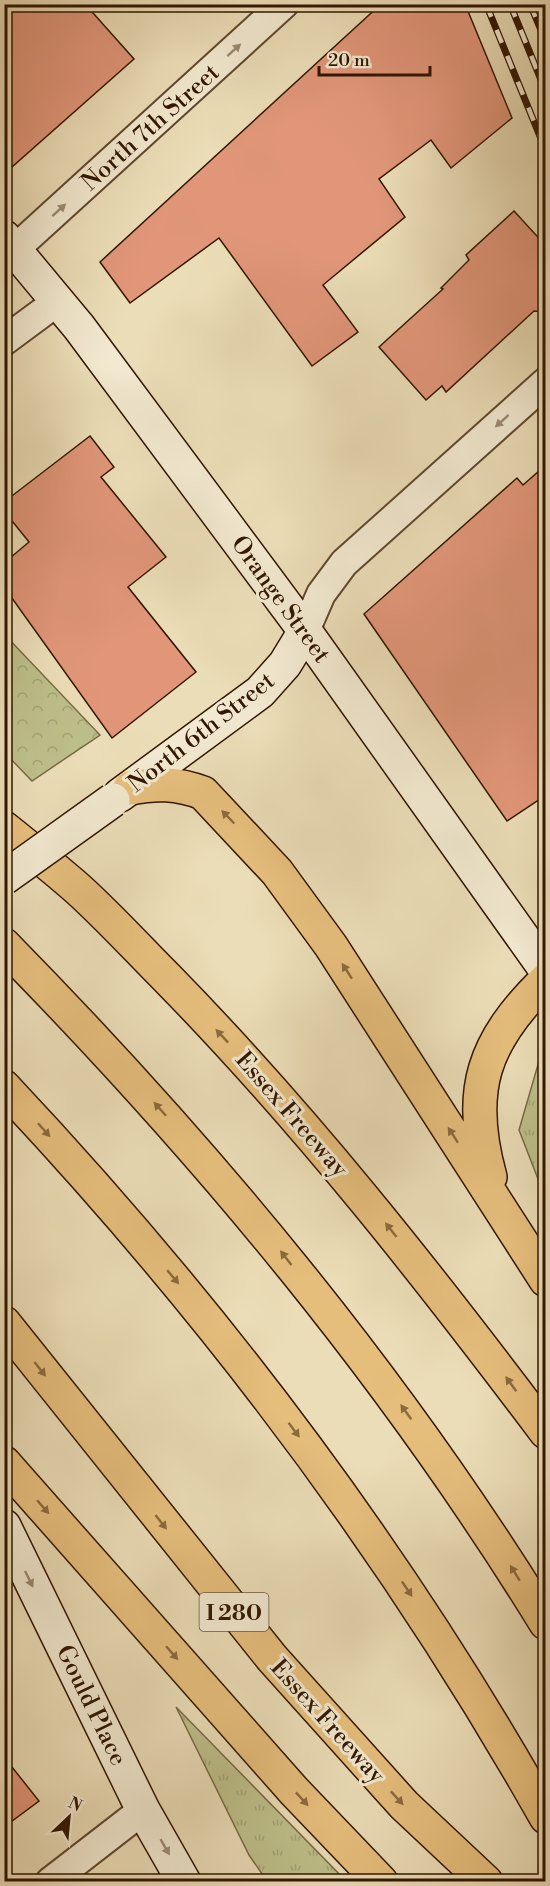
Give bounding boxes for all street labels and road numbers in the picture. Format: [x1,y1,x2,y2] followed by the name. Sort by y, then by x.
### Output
[75,58,226,198] street label: North 7th Street
[224,530,337,669] street label: Orange Street
[122,666,281,799] street label: North 6th Street
[228,1046,354,1184] street label: Essex Freeway
[200,1593,268,1631] road number: I 280
[49,1640,133,1771] street label: Gould Place
[264,1653,391,1790] street label: Essex Freeway

